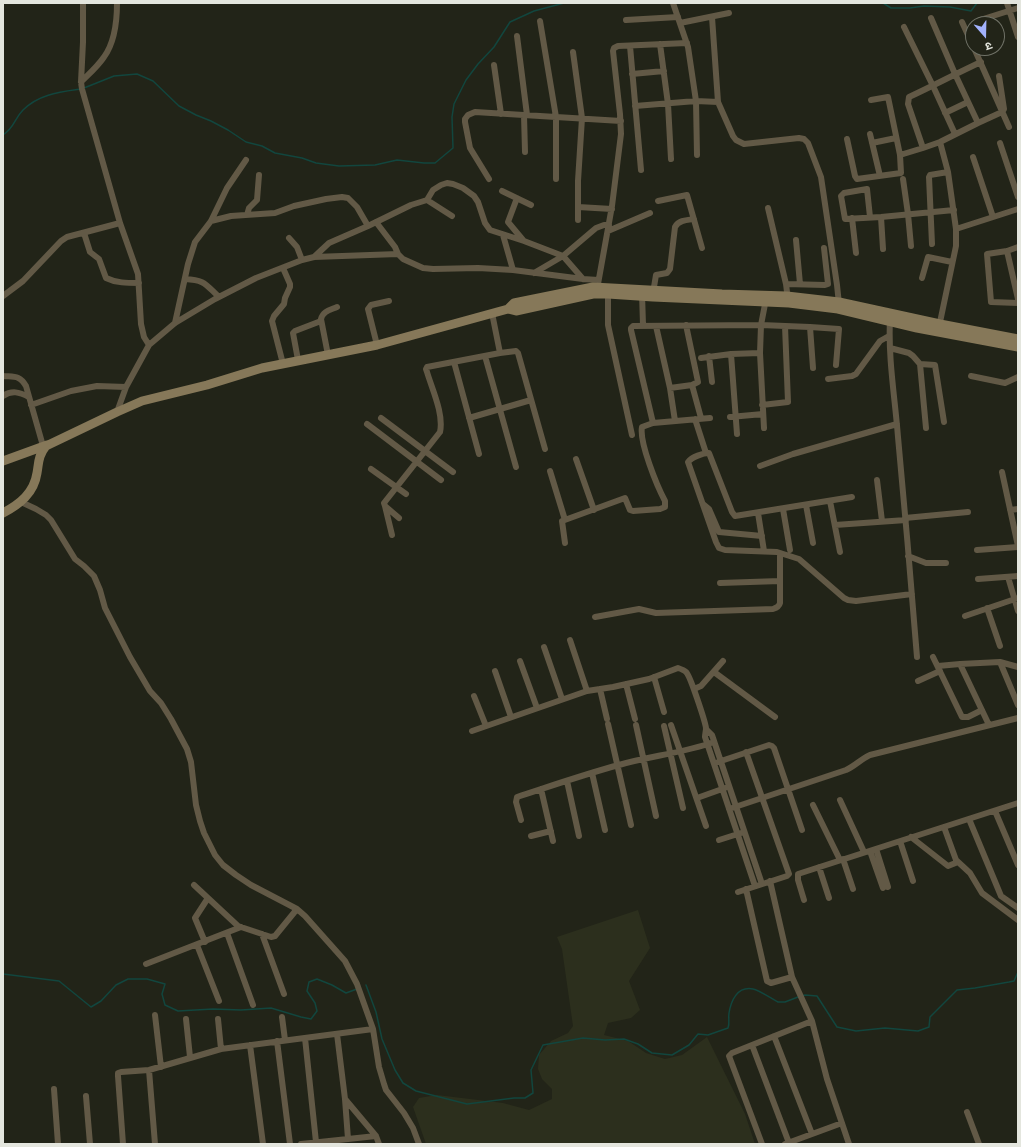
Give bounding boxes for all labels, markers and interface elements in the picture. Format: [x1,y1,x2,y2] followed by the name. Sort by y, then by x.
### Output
[965,16,1005,56] north arrow
[984,40,994,54] text: उ

